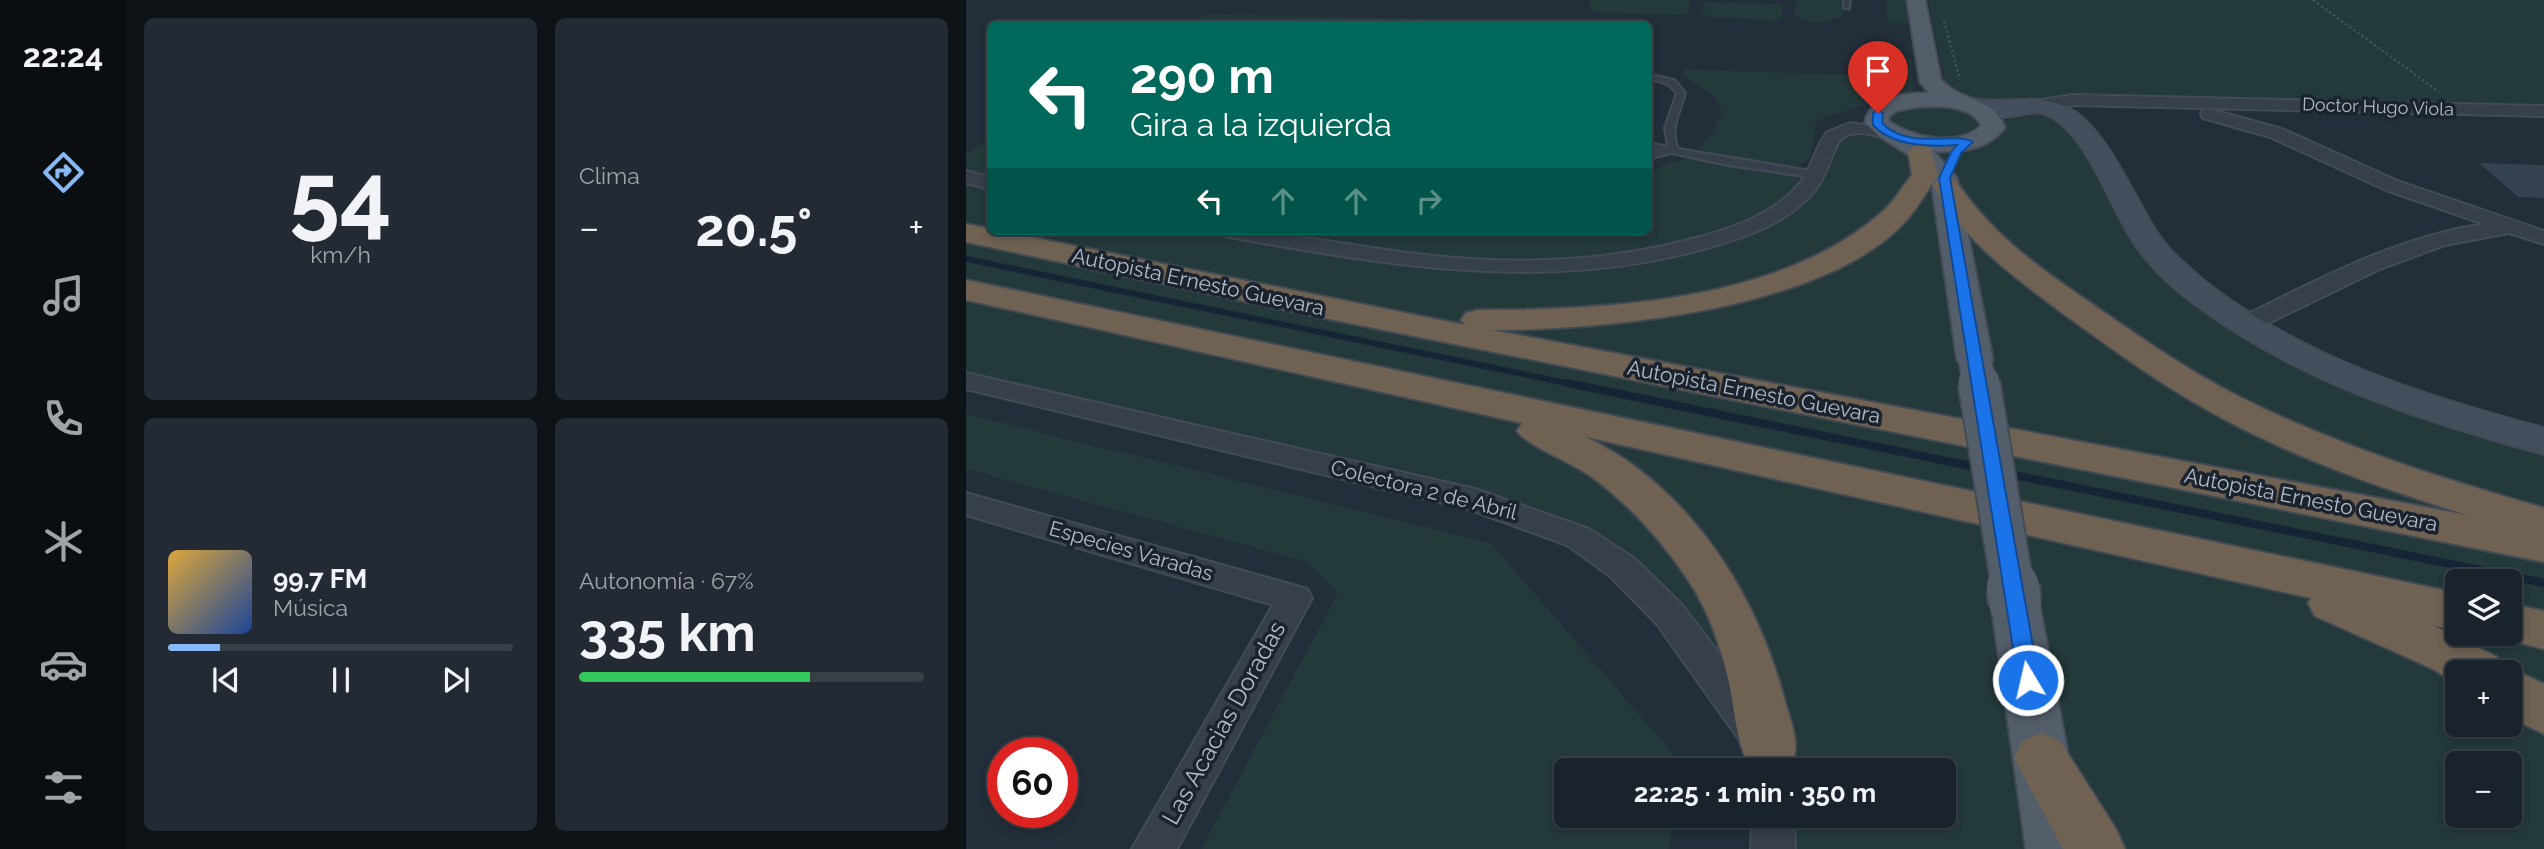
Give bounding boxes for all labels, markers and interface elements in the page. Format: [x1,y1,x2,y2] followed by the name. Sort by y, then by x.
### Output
[23,37,103,74] text: 22:24
[1848,41,1908,113] pin
[1130,47,1274,104] text: 290 m
[1015,49,1106,140] icon: left
[1859,52,1897,90] icon: arrive
[2302,93,2454,120] street label: Doctor Hugo Viola
[1130,106,1392,143] text: Gira a la izquierda
[289,142,392,249] text: 54
[39,148,88,197] icon: directions
[579,162,640,189] text: Clima
[1191,182,1229,220] icon: left
[1264,182,1302,220] icon: ahead
[1337,182,1375,220] icon: ahead
[1410,182,1448,220] icon: right
[696,197,812,258] text: 20.5°
[579,205,599,250] text: −
[908,205,924,250] text: +
[310,241,371,268] text: km/h
[1070,243,1327,320] street label: Autopista Ernesto Guevara
[39,271,88,320] icon: music
[1625,355,1883,428] street label: Autopista Ernesto Guevara
[39,394,88,443] icon: phone
[1328,454,1520,525] street label: Colectora 2 de Abril
[2182,463,2440,536] street label: Autopista Ernesto Guevara
[1046,515,1216,586] street label: Especies Varadas
[39,517,88,566] icon: climate
[273,564,367,594] text: 99.7 FM
[579,567,754,594] text: Autonomía · 67%
[2445,569,2522,828] map controls
[2445,569,2522,646] button: layers
[273,594,348,621] text: Música
[579,602,756,663] text: 335 km
[1156,616,1291,829] street label: Las Acacias Doradas
[39,640,88,689] icon: car
[1991,643,2065,717] position arrow
[2445,660,2522,737] button: +
[207,661,245,699] icon: previous
[322,661,360,699] icon: pause
[437,661,475,699] icon: next
[987,737,1078,828] speed limit sign: 60
[2445,751,2522,828] button: −
[39,763,88,812] icon: filters
[1634,778,1876,808] text: 22:25 · 1 min · 350 m

